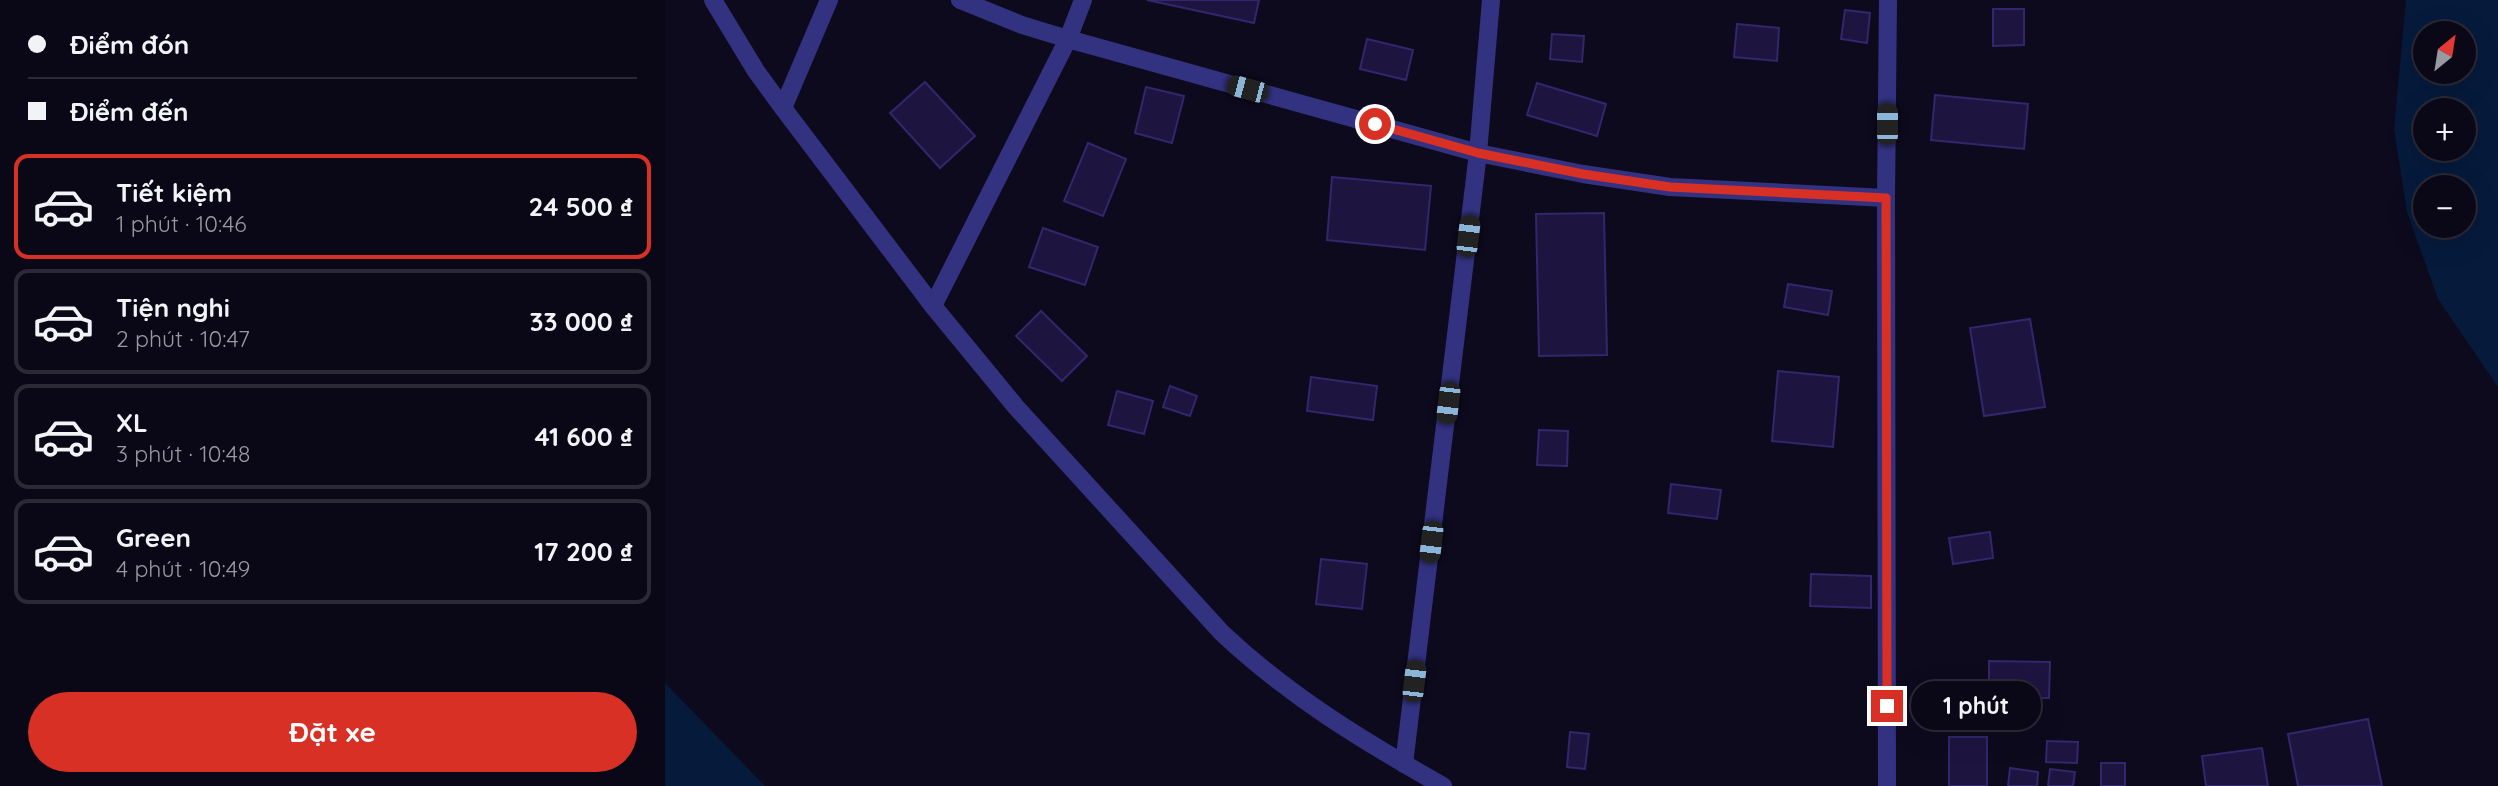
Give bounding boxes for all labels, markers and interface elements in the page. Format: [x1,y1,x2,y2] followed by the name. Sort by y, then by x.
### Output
[2413,21,2476,84] north arrow
[2413,21,2476,238] map controls
[70,28,189,61] text: Điểm đón
[1224,73,1271,105] car
[70,95,188,128] text: Điểm đến
[2413,98,2476,161] button: +
[1877,103,1898,145] car
[1359,108,1391,140] route start
[32,175,95,238] icon: car
[2413,175,2476,238] button: −
[116,176,232,209] text: Tiết kiệm
[528,190,633,223] text: 24 500 ₫
[116,209,247,238] text: 1 phút · 10:46
[1456,214,1481,258] car
[32,290,95,353] icon: car
[116,291,230,324] text: Tiện nghi
[530,305,633,338] text: 33 000 ₫
[116,324,250,353] text: 2 phút · 10:47
[1436,381,1461,425] car
[32,405,95,468] icon: car
[116,406,148,439] text: XL
[534,420,633,453] text: 41 600 ₫
[116,439,250,468] text: 3 phút · 10:48
[32,520,95,583] icon: car
[1419,520,1444,564] car
[116,521,191,554] text: Green
[534,535,633,568] text: 17 200 ₫
[116,554,250,583] text: 4 phút · 10:49
[1402,659,1427,703] car
[1911,682,2041,730] callout: 1 phút
[1871,690,1903,722] route end
[1943,691,2009,720] text: 1 phút
[28,692,637,772] button: Đặt xe

